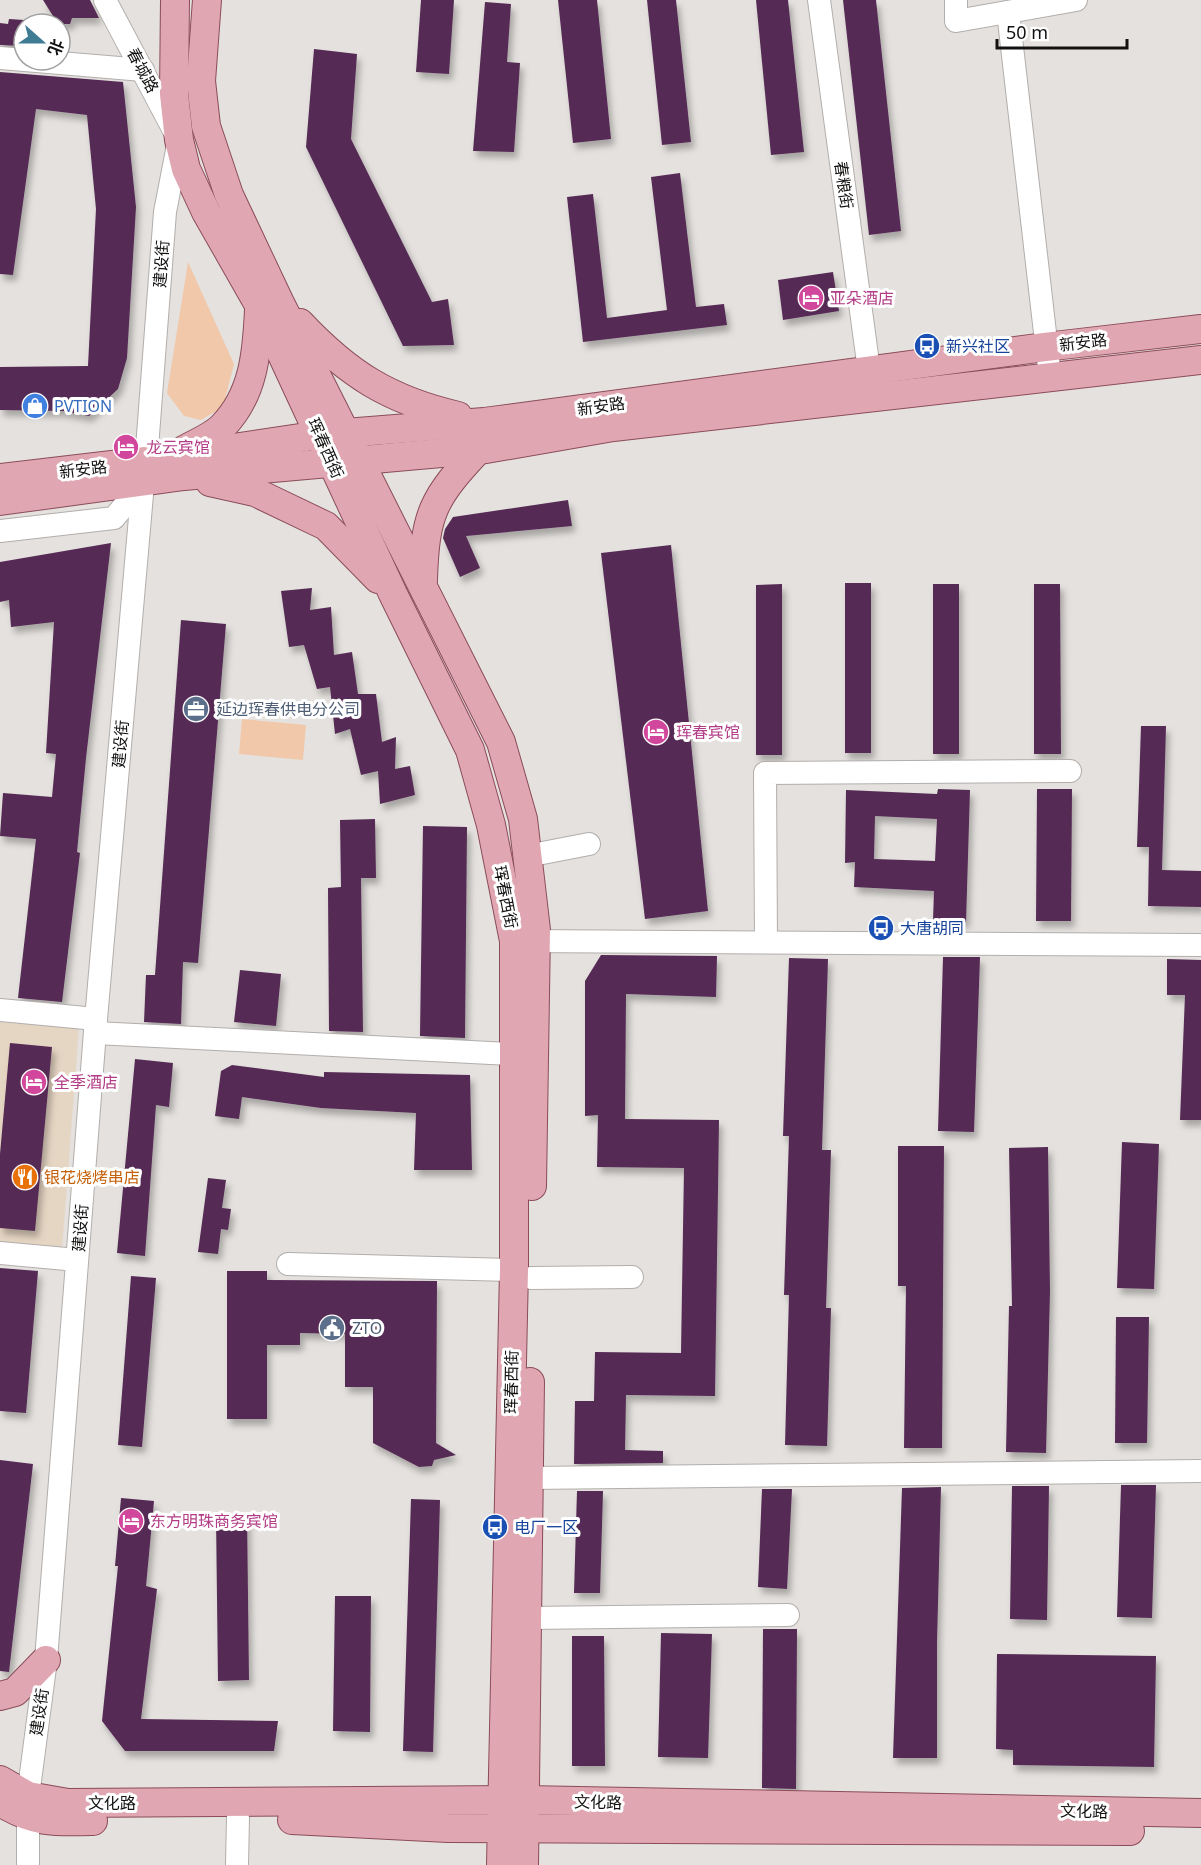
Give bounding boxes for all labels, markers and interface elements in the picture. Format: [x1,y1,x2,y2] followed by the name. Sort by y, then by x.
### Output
[12,12,72,72] north arrow
[997,12,1128,50] scale bar
[1006,20,1048,44] text: 50 m
[43,36,69,59] text: 北
[122,44,164,96] street label: 春城路
[830,160,858,210] street label: 春粮街
[148,239,174,289] street label: 建设街
[796,283,826,313] hotel icon: 亚朵酒店
[830,287,894,309] place label: 亚朵酒店
[1058,328,1108,356] street label: 新安路
[912,331,942,361] bus stop icon: 新兴社区
[946,335,1010,357] place label: 新兴社区
[20,391,50,421] shop icon: PVTION
[576,392,626,420] street label: 新安路
[54,395,112,417] place label: PVTION
[303,414,349,482] street label: 珲春西街
[111,432,141,462] hotel icon: 龙云宾馆
[146,436,210,458] place label: 龙云宾馆
[58,455,108,483] street label: 新安路
[181,694,211,724] office icon: 延边珲春供电分公司
[216,698,360,720] place label: 延边珲春供电分公司
[641,717,671,747] hotel icon: 珲春宾馆
[107,719,133,769] street label: 建设街
[676,721,740,743] place label: 珲春宾馆
[489,863,523,931] street label: 珲春西街
[866,913,896,943] bus stop icon: 大唐胡同
[900,917,964,939] place label: 大唐胡同
[19,1067,49,1097] hotel icon: 全季酒店
[54,1071,118,1093] place label: 全季酒店
[10,1162,40,1192] restaurant icon: 银花烧烤串店
[44,1166,140,1188] place label: 银花烧烤串店
[67,1203,93,1253] street label: 建设街
[317,1313,347,1343] public building icon: ZTO
[352,1317,382,1339] place label: ZTO
[499,1350,523,1414] street label: 珲春西街
[116,1506,146,1536] hotel icon: 东方明珠商务宾馆
[150,1510,278,1532] place label: 东方明珠商务宾馆
[480,1512,510,1542] bus stop icon: 电厂一区
[514,1516,578,1538] place label: 电厂一区
[25,1687,53,1737] street label: 建设街
[574,1791,622,1813] street label: 文化路
[88,1792,136,1814] street label: 文化路
[1060,1800,1108,1822] street label: 文化路

